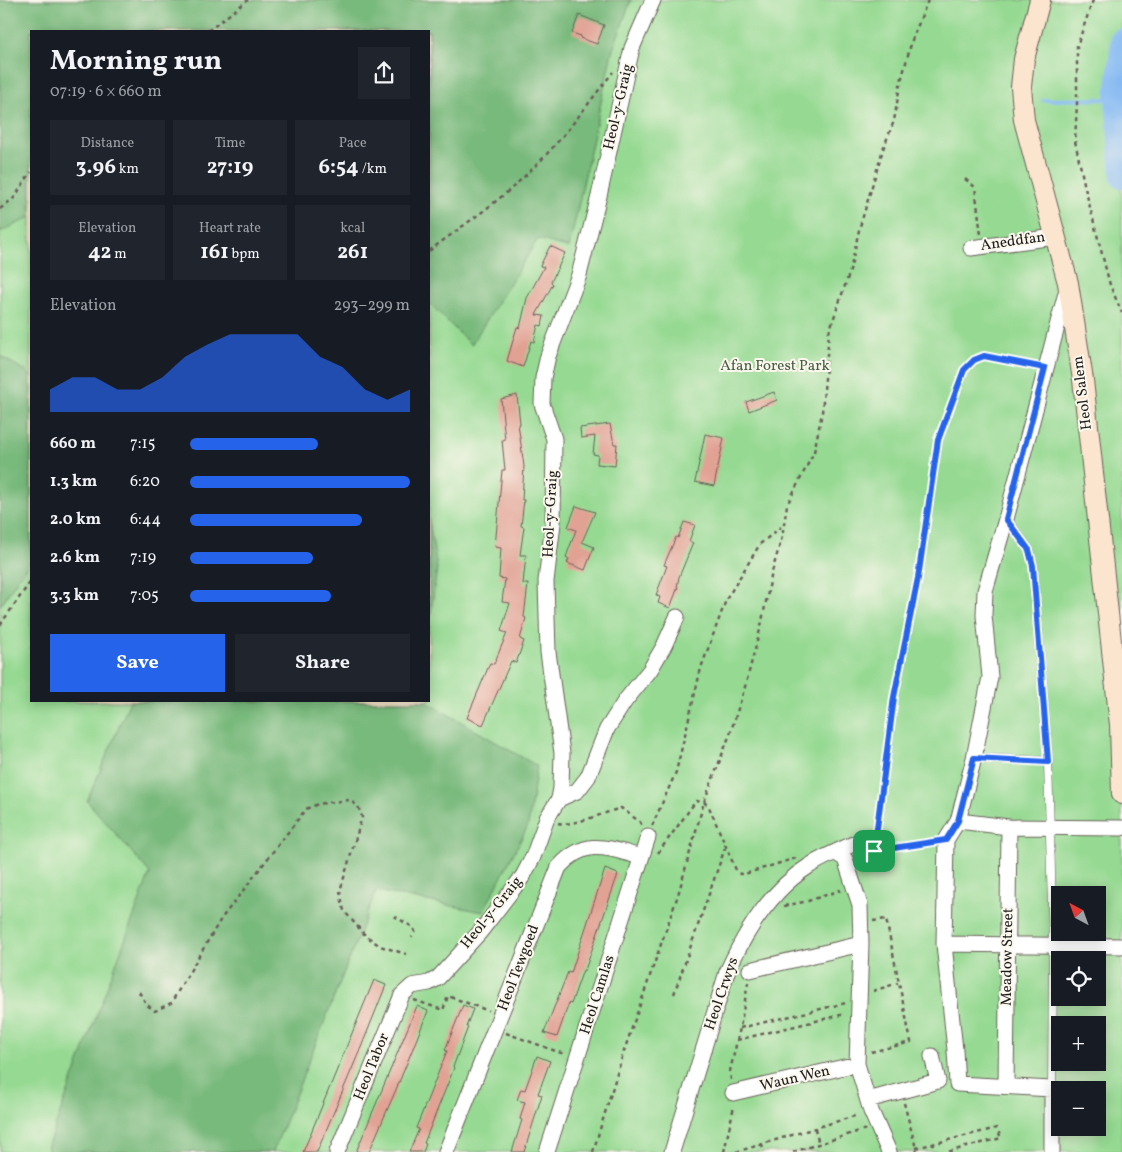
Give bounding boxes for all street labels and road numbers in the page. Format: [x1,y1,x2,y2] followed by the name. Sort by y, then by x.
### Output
[599,62,639,152] street label: Heol-y-Graig
[979,227,1047,257] street label: Aneddfan
[1068,355,1098,431] street label: Heol Salem
[538,469,564,558] street label: Heol-y-Graig
[456,872,528,954] street label: Heol-y-Graig
[997,908,1019,1006] street label: Meadow Street
[493,922,545,1014] street label: Heol Tewgoed
[575,952,621,1038] street label: Heol Camlas
[700,955,744,1033] street label: Heol Crwys
[349,1030,395,1104] street label: Heol Tabor
[758,1061,832,1097] street label: Waun Wen

